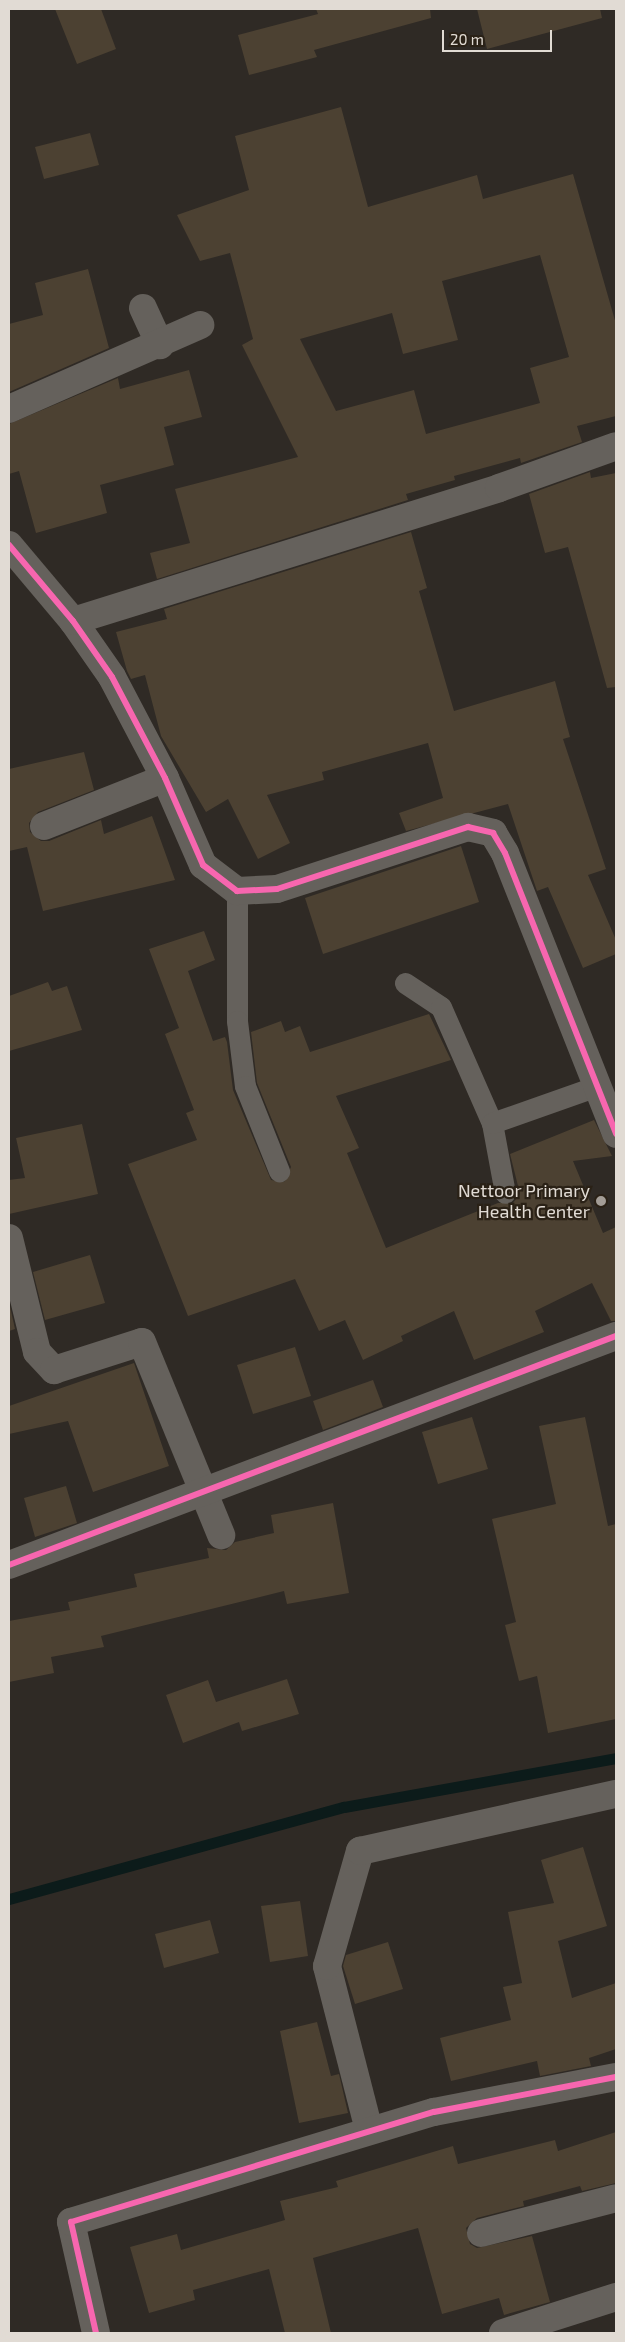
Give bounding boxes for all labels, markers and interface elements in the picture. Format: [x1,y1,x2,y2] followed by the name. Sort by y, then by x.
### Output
[445,20,555,52] scale bar
[450,30,484,48] text: 20 m
[458,1180,590,1222] place label: Nettoor Primary Health Center
[594,1194,608,1208] marker: Nettoor Primary Health Center

